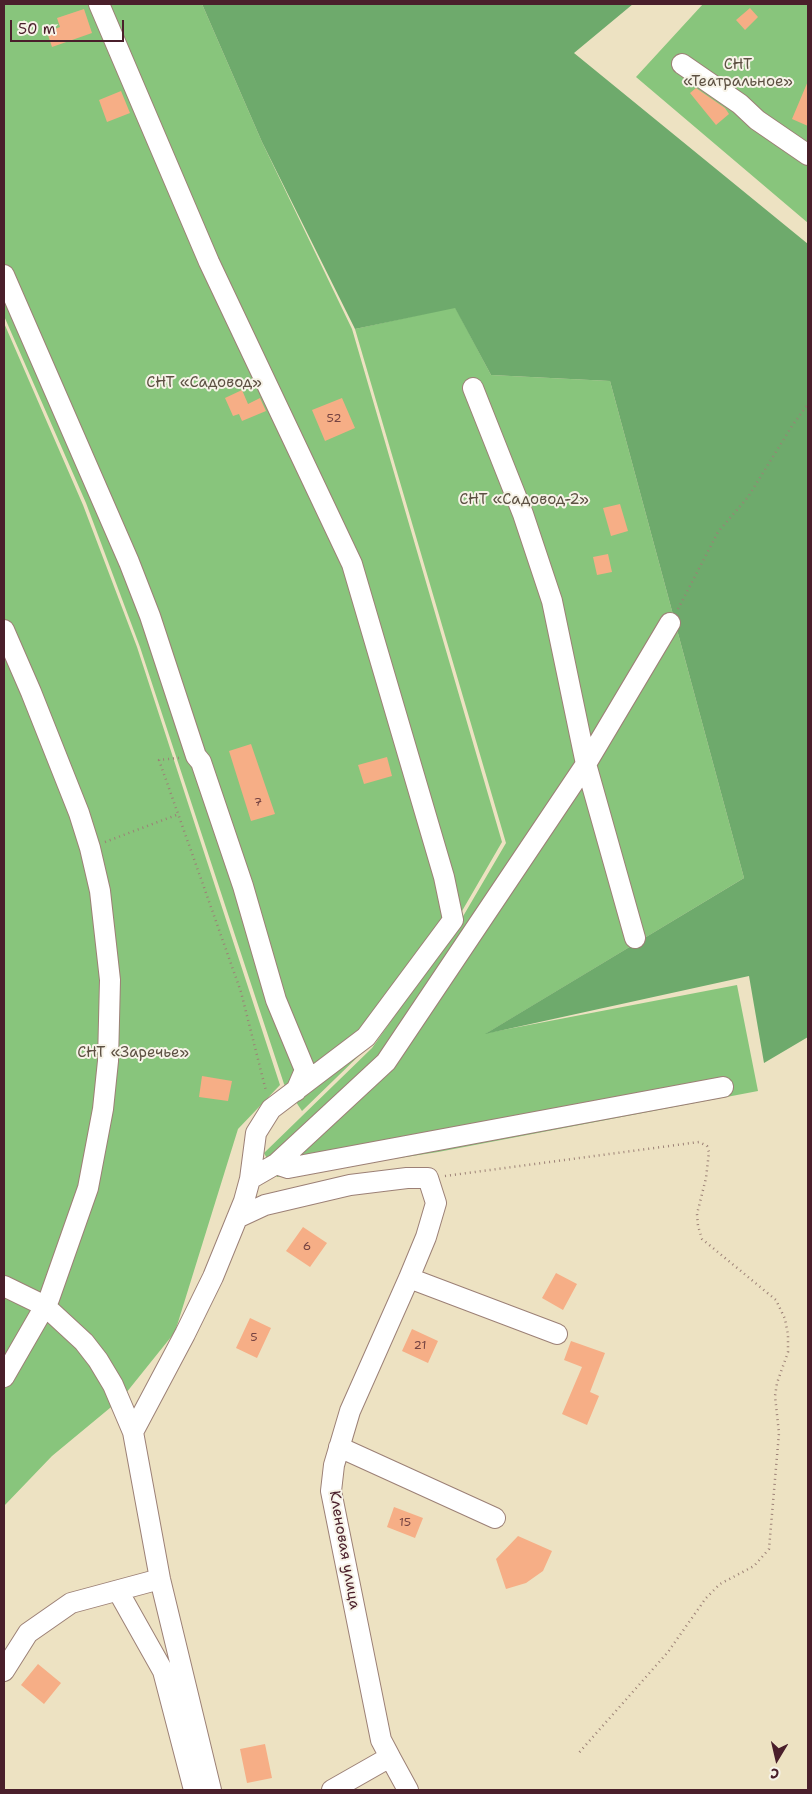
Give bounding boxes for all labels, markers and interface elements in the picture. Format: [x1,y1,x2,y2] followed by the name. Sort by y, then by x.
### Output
[12,10,126,42] scale bar
[18,19,56,39] text: 50 m
[683,56,793,91] park label: СНТ «Театральное»
[146,374,262,392] park label: СНТ «Садовод»
[326,412,342,426] house number: 52
[459,491,589,509] park label: СНТ «Садовод-2»
[254,796,262,810] house number: 7
[77,1044,189,1062] park label: СНТ «Заречье»
[303,1240,311,1254] house number: 6
[250,1331,258,1345] house number: 5
[414,1339,426,1353] house number: 21
[325,1489,363,1611] street label: Кленовая улица
[399,1516,411,1530] house number: 15
[752,1734,802,1784] north arrow
[769,1764,780,1783] text: С

